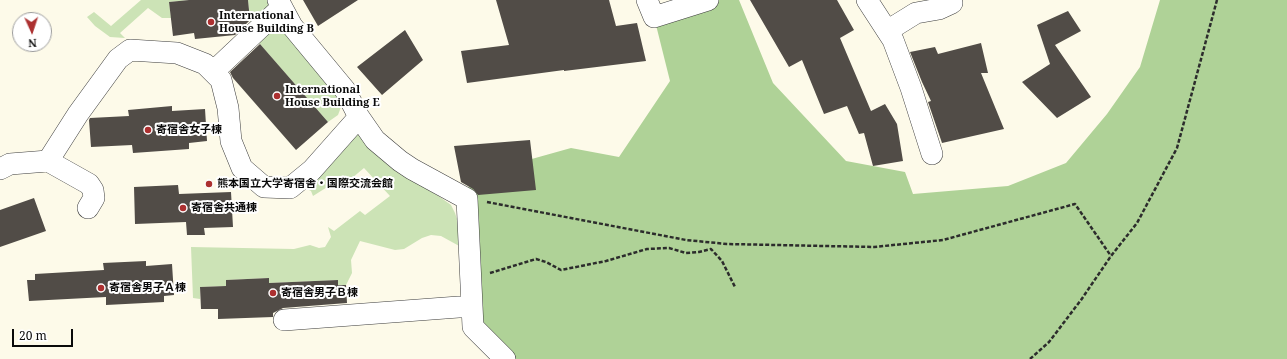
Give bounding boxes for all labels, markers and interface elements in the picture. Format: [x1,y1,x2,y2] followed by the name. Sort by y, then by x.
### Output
[219,9,314,35] place label: International House Building B
[12,12,52,52] north arrow
[206,17,216,27] marker: International House Building B
[28,36,37,51] text: N
[285,83,380,109] place label: International House Building E
[272,91,282,101] marker: International House Building E
[156,123,222,137] place label: 寄宿舎女子棟
[143,125,153,135] marker: 寄宿舎女子棟
[217,177,393,191] place label: 熊本国立大学寄宿舎・国際交流会館
[204,179,214,189] marker: 熊本国立大学寄宿舎・国際交流会館
[191,201,257,215] place label: 寄宿舎共通棟
[178,203,188,213] marker: 寄宿舎共通棟
[109,281,186,295] place label: 寄宿舎男子Ａ棟
[96,283,106,293] marker: 寄宿舎男子Ａ棟
[281,286,358,300] place label: 寄宿舎男子Ｂ棟
[268,288,278,298] marker: 寄宿舎男子Ｂ棟
[14,321,75,347] scale bar
[19,327,47,344] text: 20 m

